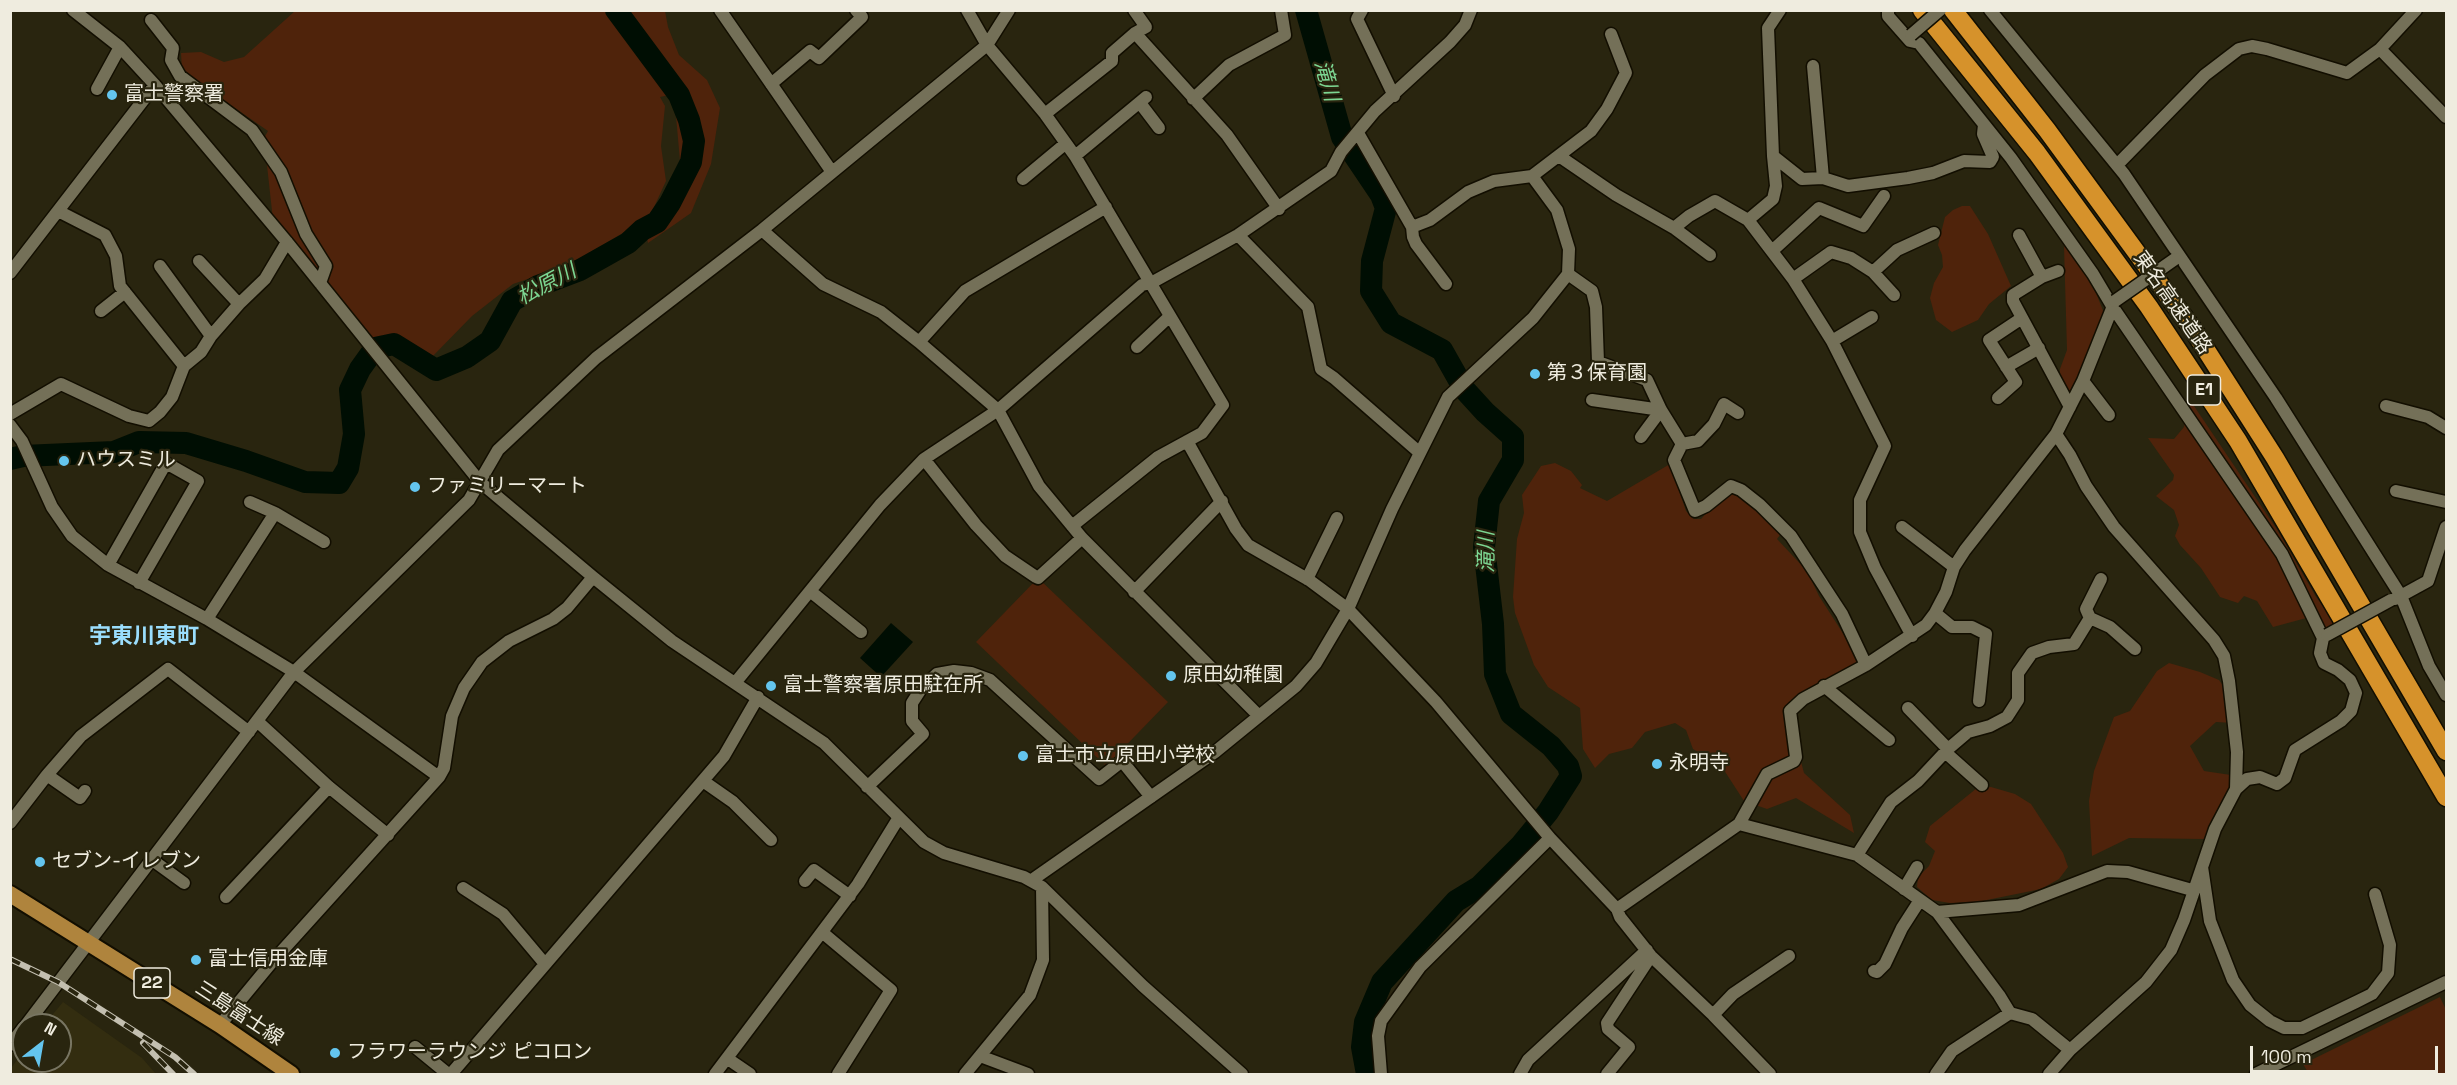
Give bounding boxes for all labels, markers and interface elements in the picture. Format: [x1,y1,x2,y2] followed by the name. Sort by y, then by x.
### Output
[1308,57,1344,105] water label: 滝川
[124,83,224,107] place label: 富士警察署
[105,88,119,102] marker: 富士警察署
[2128,247,2216,359] street label: 東名高速道路
[513,259,581,311] water label: 松原川
[1547,362,1647,386] place label: 第３保育園
[1528,367,1542,381] marker: 第３保育園
[2188,375,2220,405] road number: E1
[76,449,176,473] place label: ハウスミル
[57,454,71,468] marker: ハウスミル
[427,475,587,499] place label: ファミリーマート
[408,480,422,494] marker: ファミリーマート
[1474,531,1500,573] water label: 滝川
[89,624,199,650] district label: 宇東川東町
[1183,664,1283,688] place label: 原田幼稚園
[1164,669,1178,683] marker: 原田幼稚園
[783,674,983,698] place label: 富士警察署原田駐在所
[764,679,778,693] marker: 富士警察署原田駐在所
[1035,744,1215,768] place label: 富士市立原田小学校
[1016,749,1030,763] marker: 富士市立原田小学校
[1669,752,1729,776] place label: 永明寺
[1650,757,1664,771] marker: 永明寺
[52,850,201,874] place label: セブン-イレブン
[33,855,47,869] marker: セブン-イレブン
[208,948,328,972] place label: 富士信用金庫
[189,953,203,967] marker: 富士信用金庫
[134,968,170,998] road number: 22
[191,977,287,1051] street label: 三島富士線
[12,1013,72,1073] north arrow
[40,1017,60,1041] text: N
[2253,1034,2440,1072] scale bar
[347,1041,592,1065] place label: フラワーラウンジ ピコロン
[2261,1045,2312,1068] text: 100 m
[328,1046,342,1060] marker: フラワーラウンジ ピコロン

